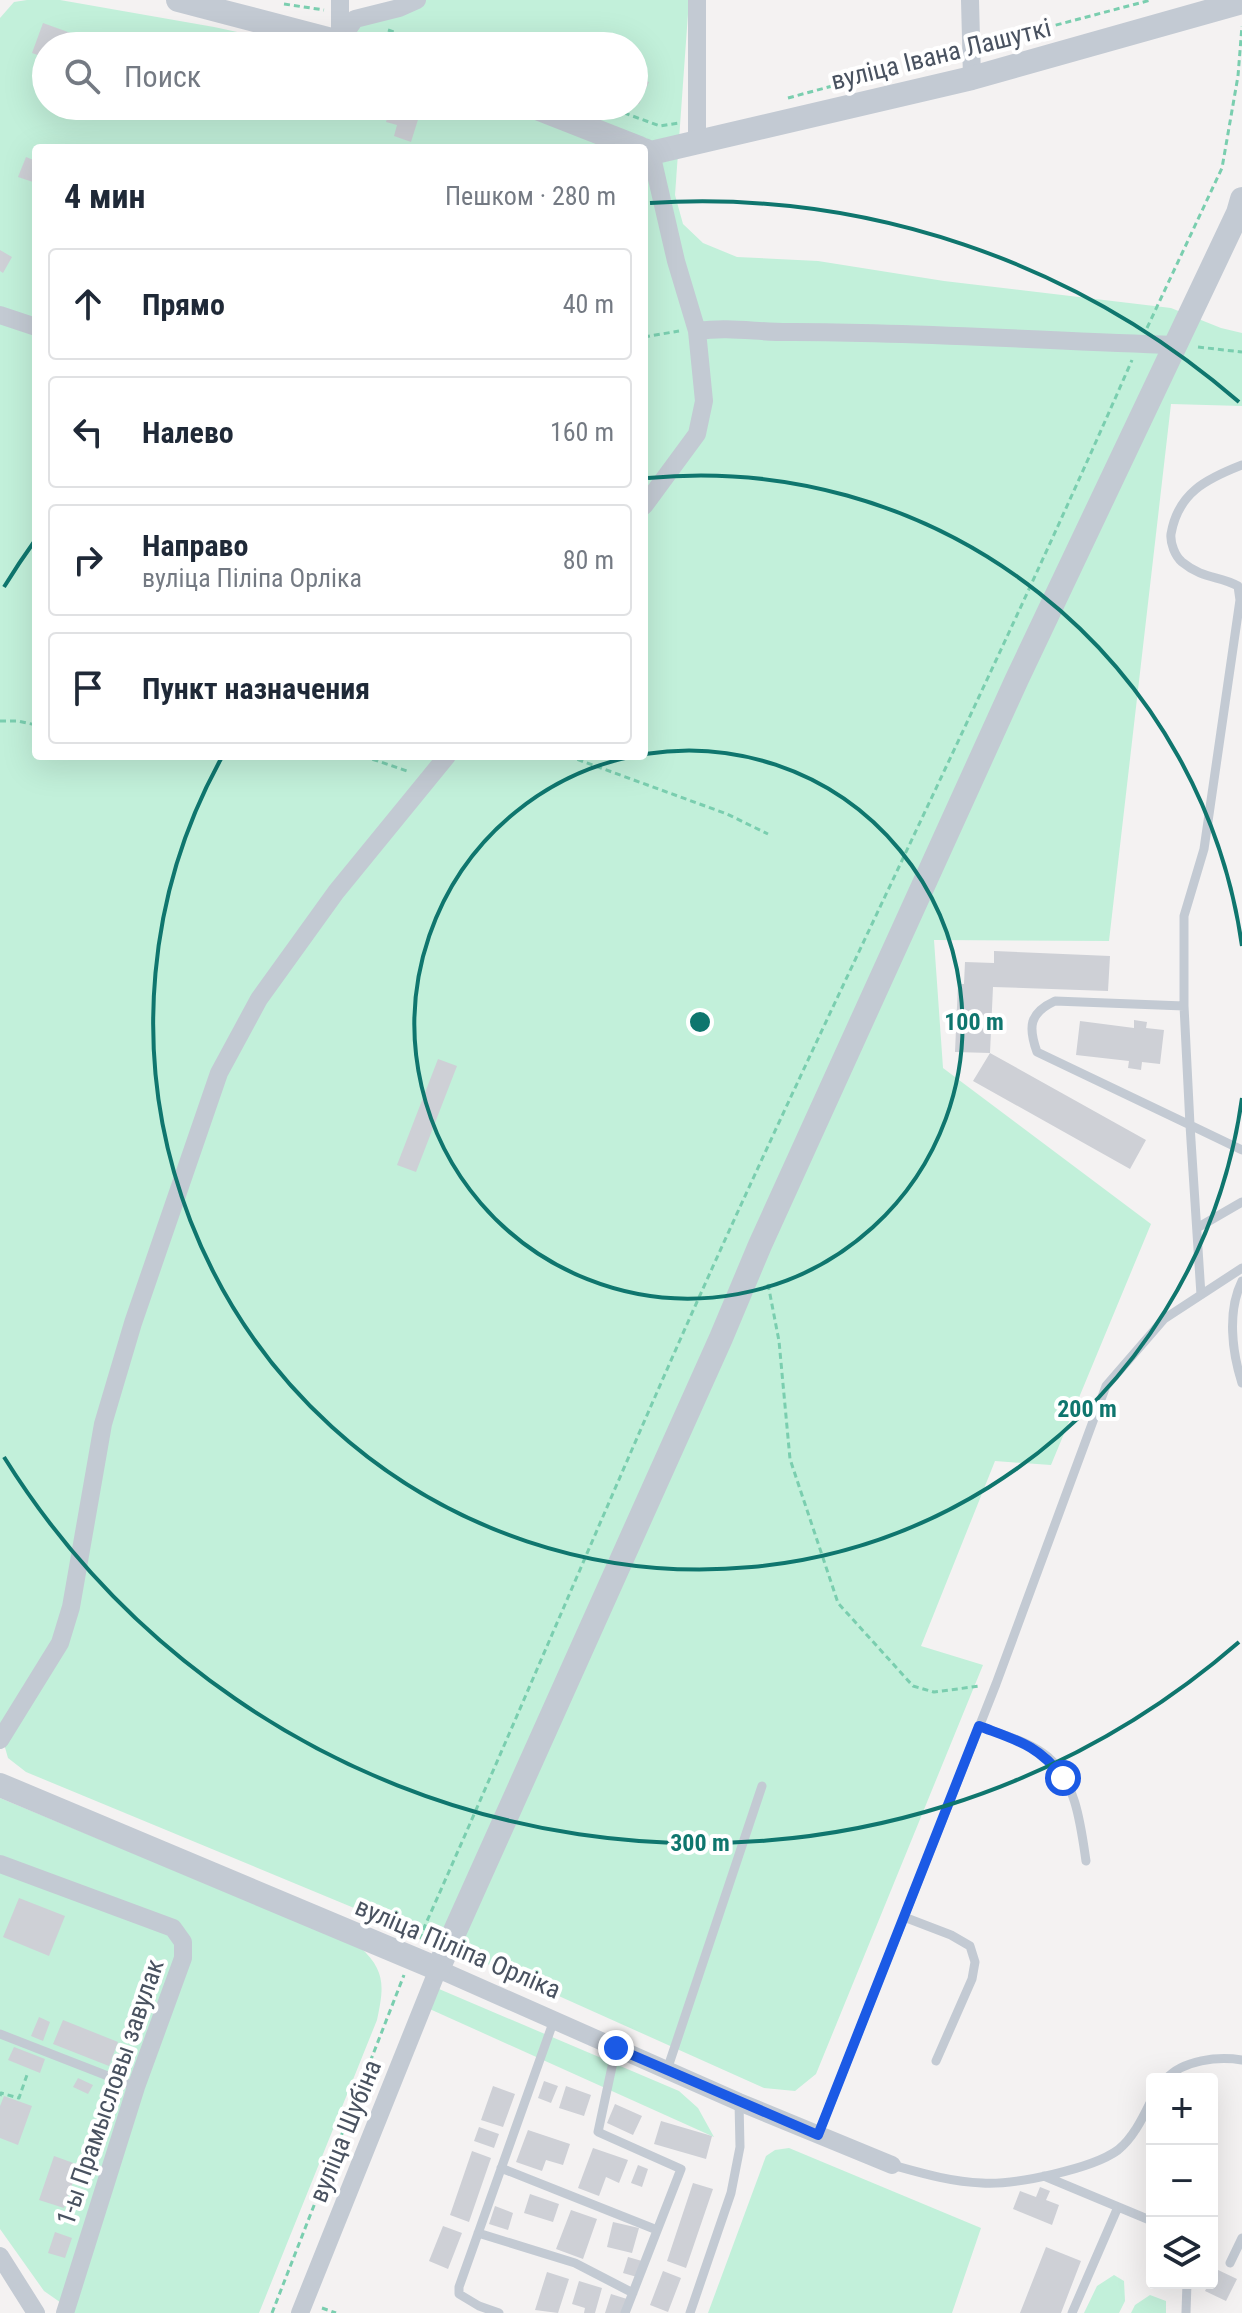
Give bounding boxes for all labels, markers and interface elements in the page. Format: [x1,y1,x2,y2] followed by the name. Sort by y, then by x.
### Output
[828,12,1054,96] street label: вуліца Івана Лашуткі
[32,32,648,120] search box
[60,54,104,98] icon: search
[124,59,201,94] text: Поиск
[64,176,146,216] text: 4 мин
[445,181,616,211] text: Пешком · 280 m
[66,282,110,326] icon: ahead
[142,287,225,322] text: Прямо
[563,289,614,319] text: 40 m
[66,410,110,454] icon: left
[142,415,234,450] text: Налево
[550,417,614,447] text: 160 m
[142,528,248,563] text: Направо
[66,538,110,582] icon: right
[563,545,614,575] text: 80 m
[142,563,362,593] text: вуліца Піліпа Орліка
[66,666,110,710] icon: arrive
[142,671,370,706] text: Пункт назначения
[686,1008,714,1036] centre of rings
[944,1008,1004,1036] text: 100 m
[1057,1395,1117,1423] text: 200 m
[1045,1760,1081,1796] route start
[670,1829,730,1857] text: 300 m
[351,1891,565,2005] street label: вуліца Піліпа Орліка
[50,1955,170,2229] street label: 1-ы Прамысловы завулак
[598,2030,634,2066] route end
[303,2055,387,2207] street label: вуліца Шубіна
[1146,2073,1218,2289] map controls
[1146,2073,1218,2145] button: +
[1146,2145,1218,2217] button: −
[1146,2217,1218,2289] button: layers

